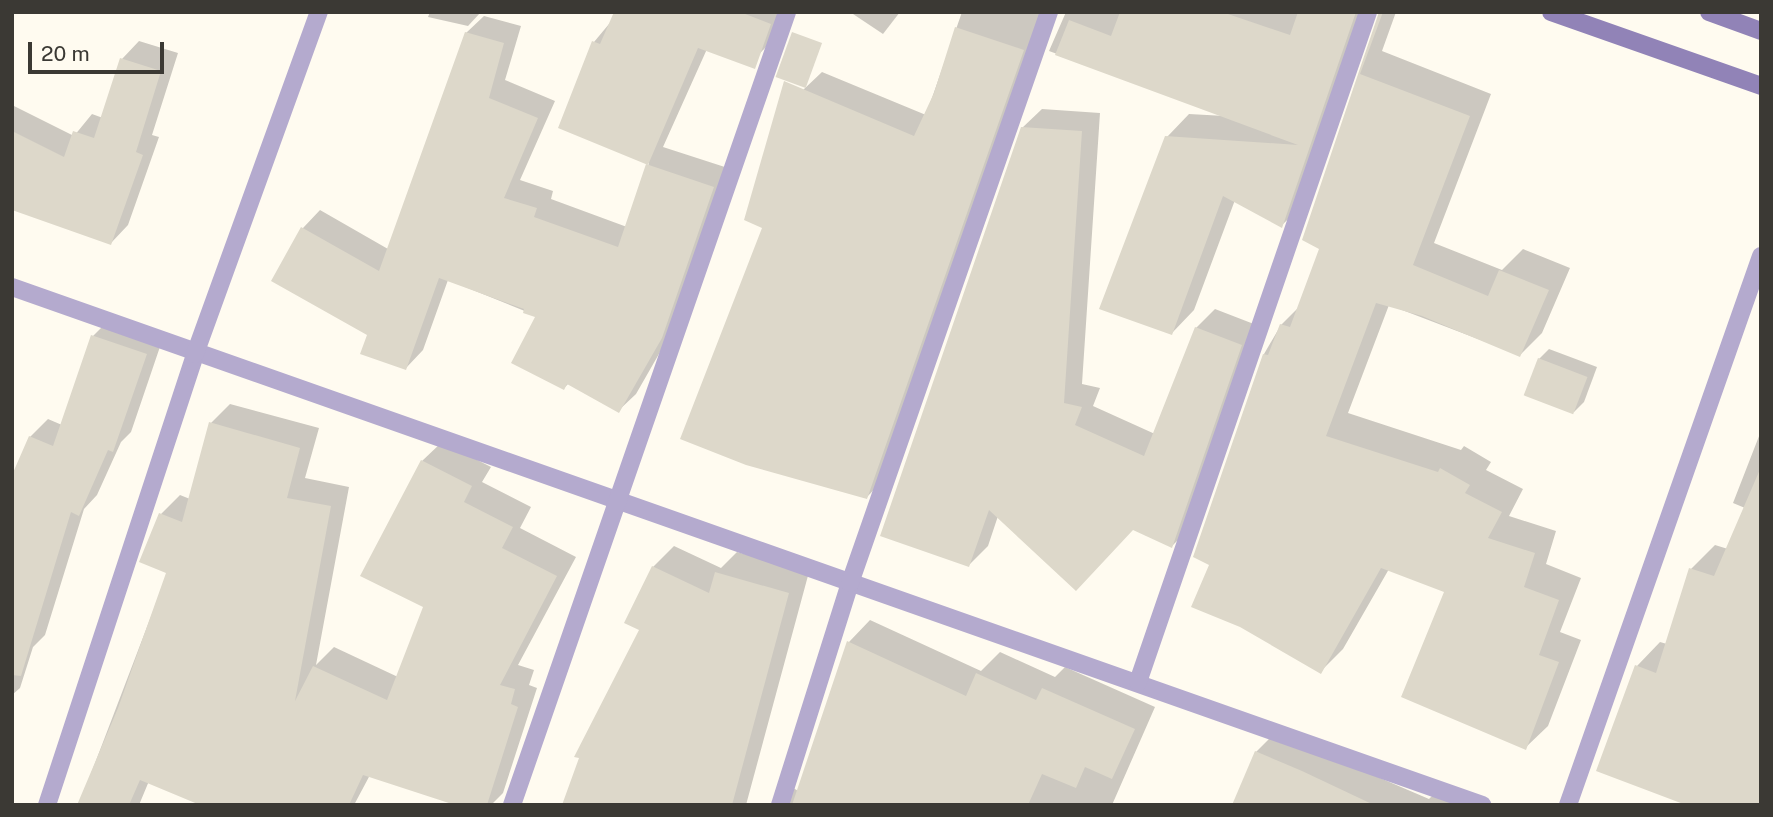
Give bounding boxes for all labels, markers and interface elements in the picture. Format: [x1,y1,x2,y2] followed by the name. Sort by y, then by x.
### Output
[32,28,168,72] scale bar
[41,41,90,66] text: 20 m

